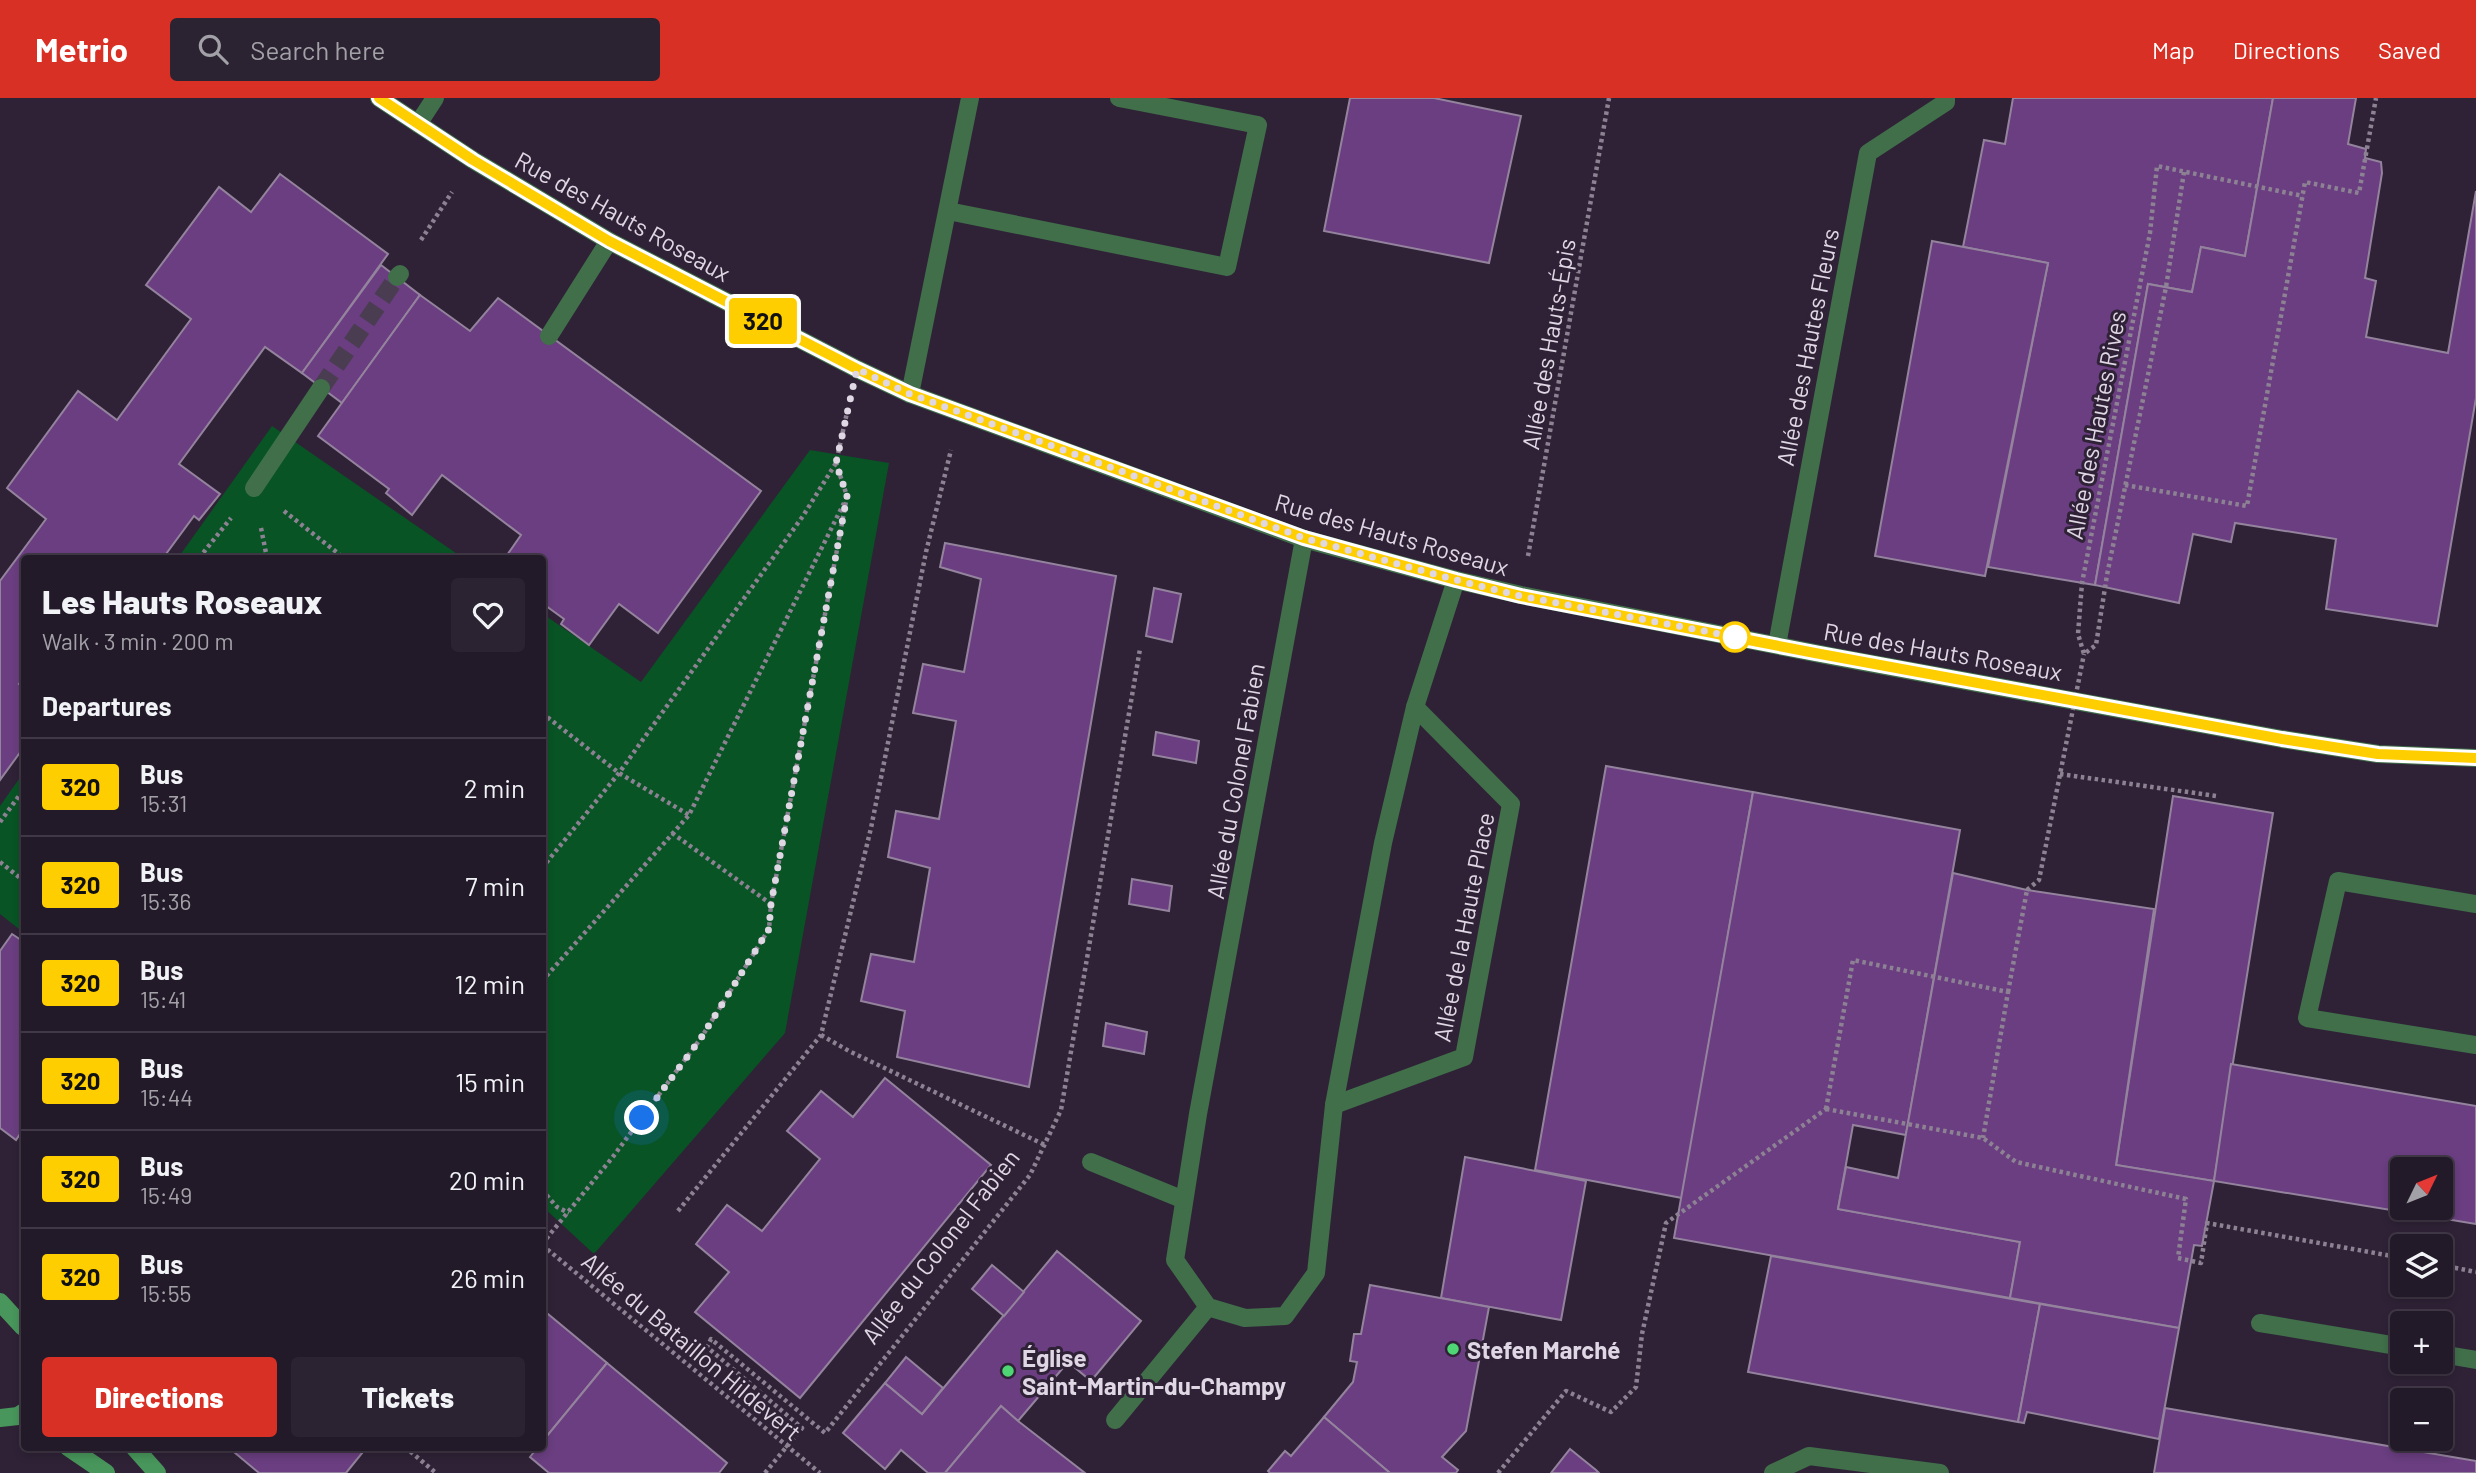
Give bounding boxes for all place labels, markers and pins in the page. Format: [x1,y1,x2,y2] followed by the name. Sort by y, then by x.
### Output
[1720,622,1750,652] unlabelled marker
[1467,1335,1620,1364] place label: Stefen Marché
[1445,1341,1461,1357] marker: Stefen Marché
[1022,1343,1286,1400] place label: Église Saint-Martin-du-Champy
[1000,1363,1016,1379] marker: Église Saint-Martin-du-Champy

